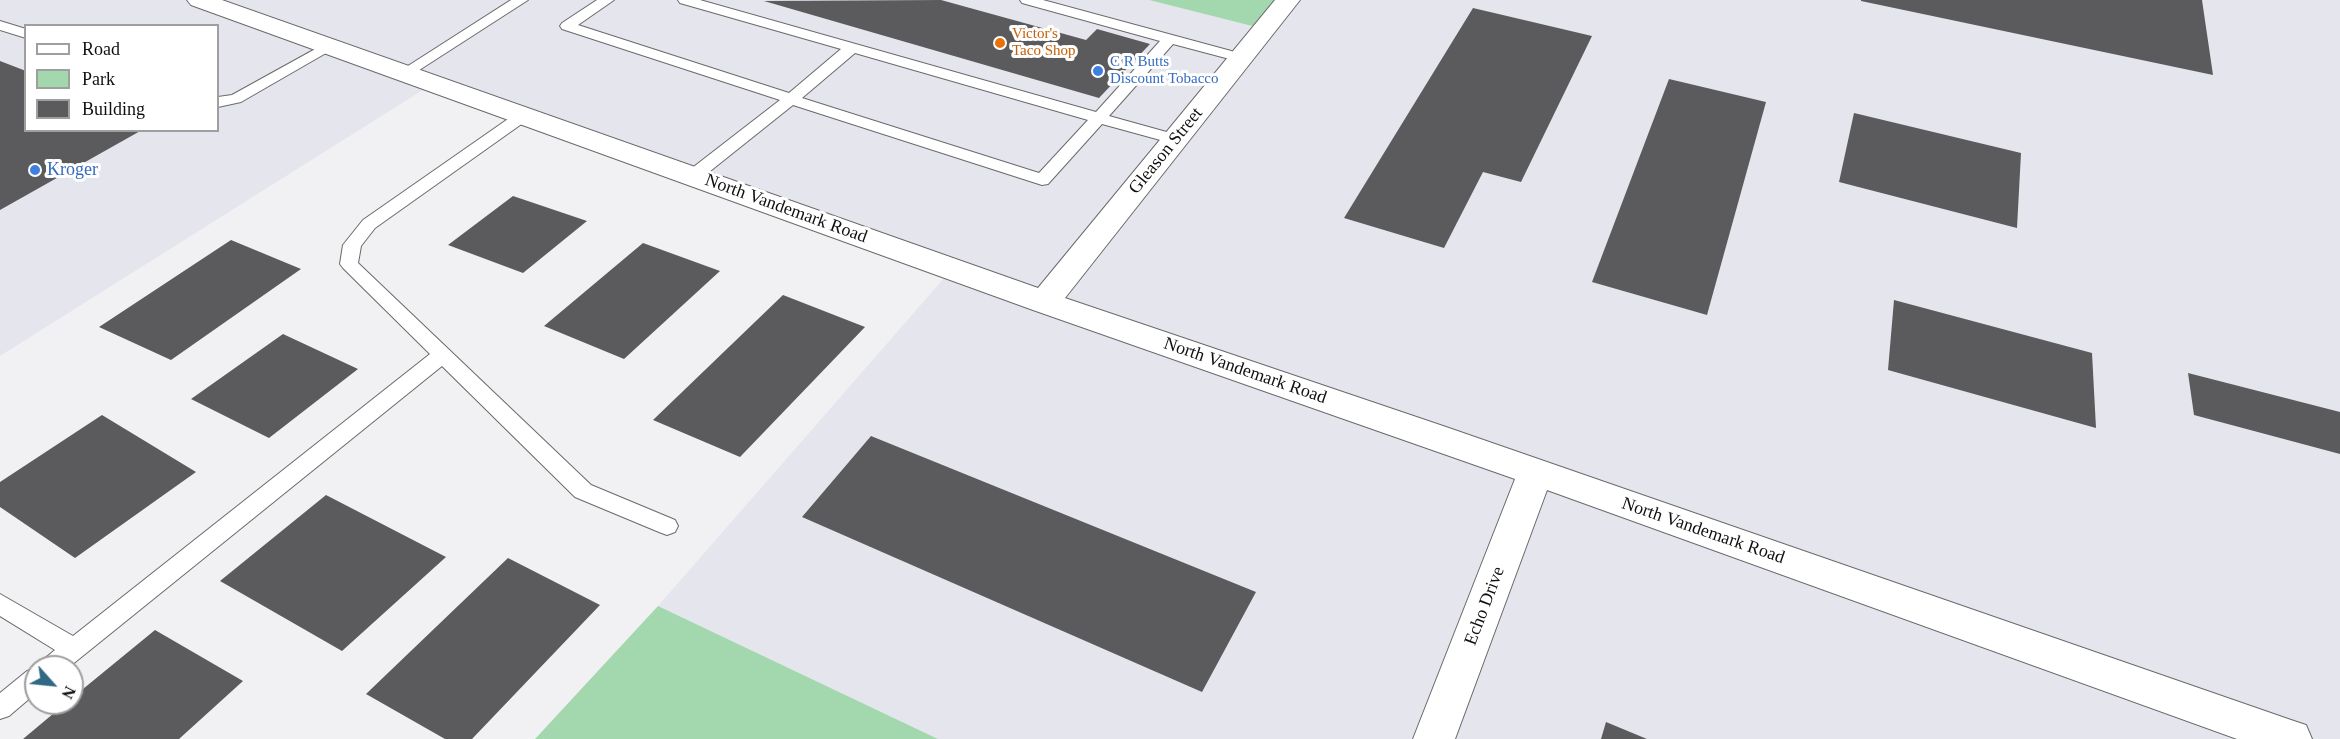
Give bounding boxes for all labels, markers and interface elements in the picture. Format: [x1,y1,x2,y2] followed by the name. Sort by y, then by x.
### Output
[24,24,219,132] legend
[1012,25,1076,60] place label: Victor's Taco Shop
[993,36,1007,50] marker: Victor's Taco Shop
[82,39,120,59] text: Road
[1110,53,1219,88] place label: C R Butts Discount Tobacco
[1091,64,1105,78] marker: C R Butts Discount Tobacco
[82,69,115,89] text: Park
[82,99,145,119] text: Building
[1124,103,1208,199] street label: Gleason Street
[47,159,98,181] place label: Kroger
[28,163,42,177] marker: Kroger
[702,170,870,248] street label: North Vandemark Road
[1161,333,1329,409] street label: North Vandemark Road
[1619,493,1787,569] street label: North Vandemark Road
[1460,564,1510,648] street label: Echo Drive
[24,655,84,715] north arrow
[59,683,79,702] text: N

